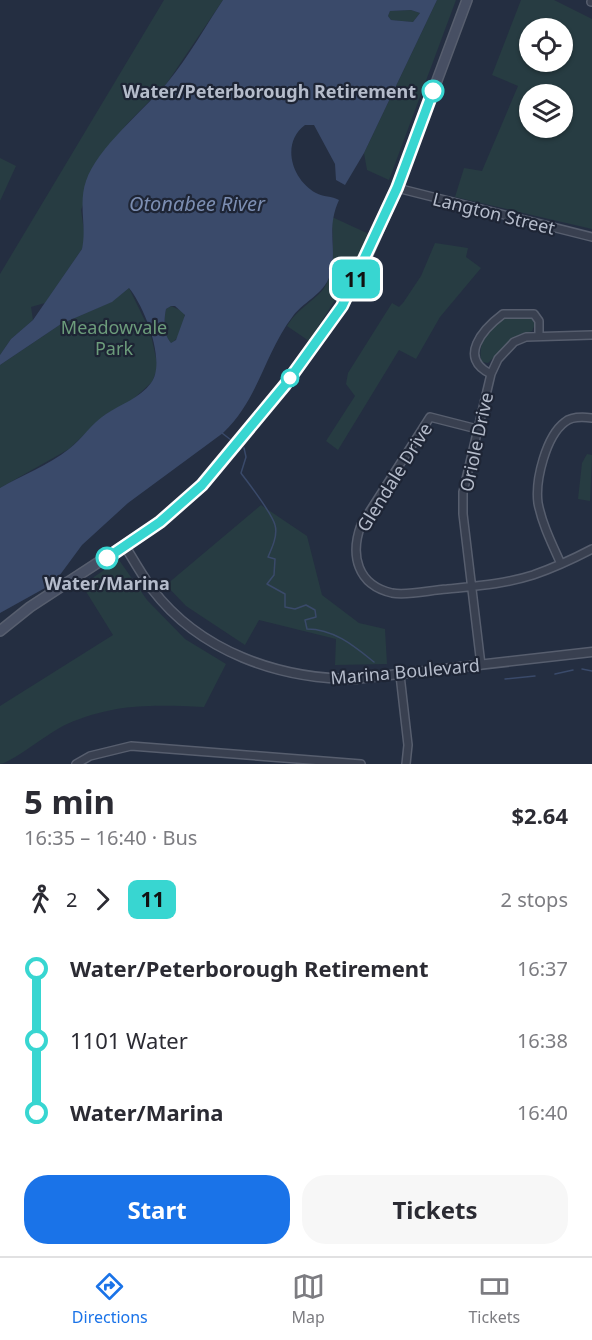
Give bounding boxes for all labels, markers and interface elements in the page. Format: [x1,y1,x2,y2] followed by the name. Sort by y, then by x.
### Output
[519,18,573,138] map controls
[519,18,573,72] button: locate
[123,79,416,103] place label: Water/Peterborough Retirement
[422,80,444,102] marker: Water/Peterborough Retirement
[519,84,573,138] button: layers
[430,186,558,240] street label: Langton Street
[129,190,266,217] water label: Otonabee River
[329,260,383,298] line badge: 11
[344,265,368,293] text: 11
[61,315,167,360] park label: Meadowvale Park
[281,369,299,387] unlabelled marker
[454,390,498,494] street label: Oriole Drive
[351,418,437,536] street label: Glendale Drive
[96,547,118,569] marker: Water/Marina
[44,571,170,595] place label: Water/Marina
[329,653,481,689] street label: Marina Boulevard
[24,779,115,824] text: 5 min
[511,800,568,830] text: $2.64
[24,824,197,851] text: 16:35 – 16:40 · Bus
[24,883,57,916] icon: walk
[86,883,119,916] icon: forward
[140,885,164,913] text: 11
[66,886,77,913] text: 2
[501,886,568,913] text: 2 stops
[70,953,429,983] text: Water/Peterborough Retirement
[517,955,568,982] text: 16:37
[70,1025,188,1055] text: 1101 Water
[517,1027,568,1054] text: 16:38
[70,1097,223,1127] text: Water/Marina
[517,1099,568,1126] text: 16:40
[24,1175,290,1244] button: Start
[302,1175,568,1244] button: Tickets
[72,1270,148,1328] tab: Directions
[291,1270,325,1328] tab: Map
[468,1270,520,1328] tab: Tickets

